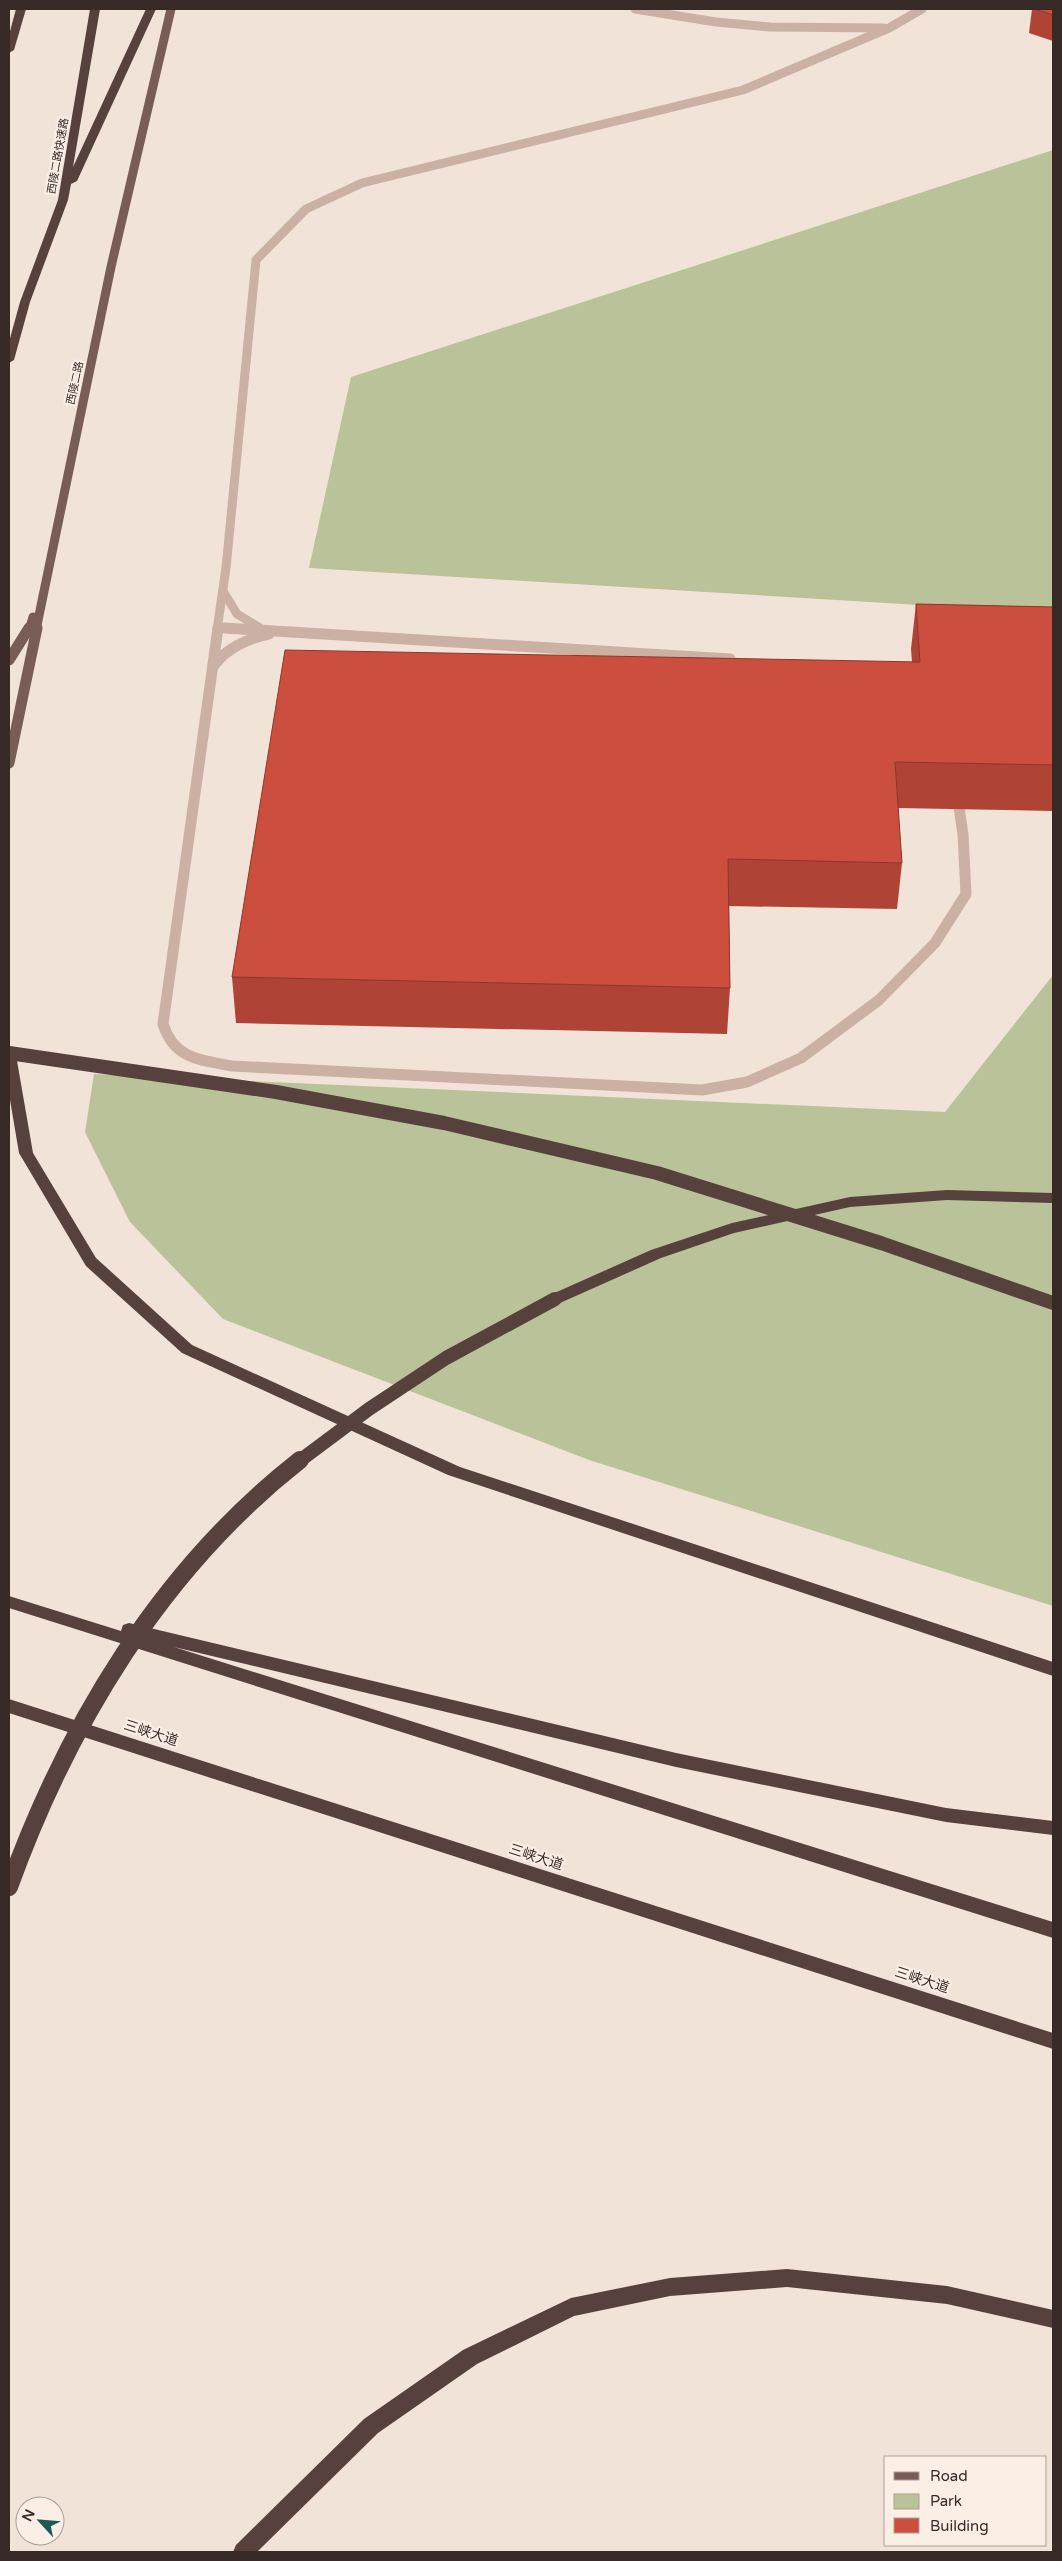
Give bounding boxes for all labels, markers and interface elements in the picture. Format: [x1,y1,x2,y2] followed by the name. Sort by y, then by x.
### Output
[45,117,71,195] street label: 西陵二路快速路
[64,360,86,406] street label: 西陵二路
[122,1716,180,1750] street label: 三峡大道
[507,1840,565,1874] street label: 三峡大道
[893,1963,951,1997] street label: 三峡大道
[884,2456,1047,2546] legend
[930,2467,968,2485] text: Road
[930,2492,962,2510] text: Park
[15,2496,65,2546] north arrow
[19,2507,39,2524] text: N
[930,2517,989,2535] text: Building

